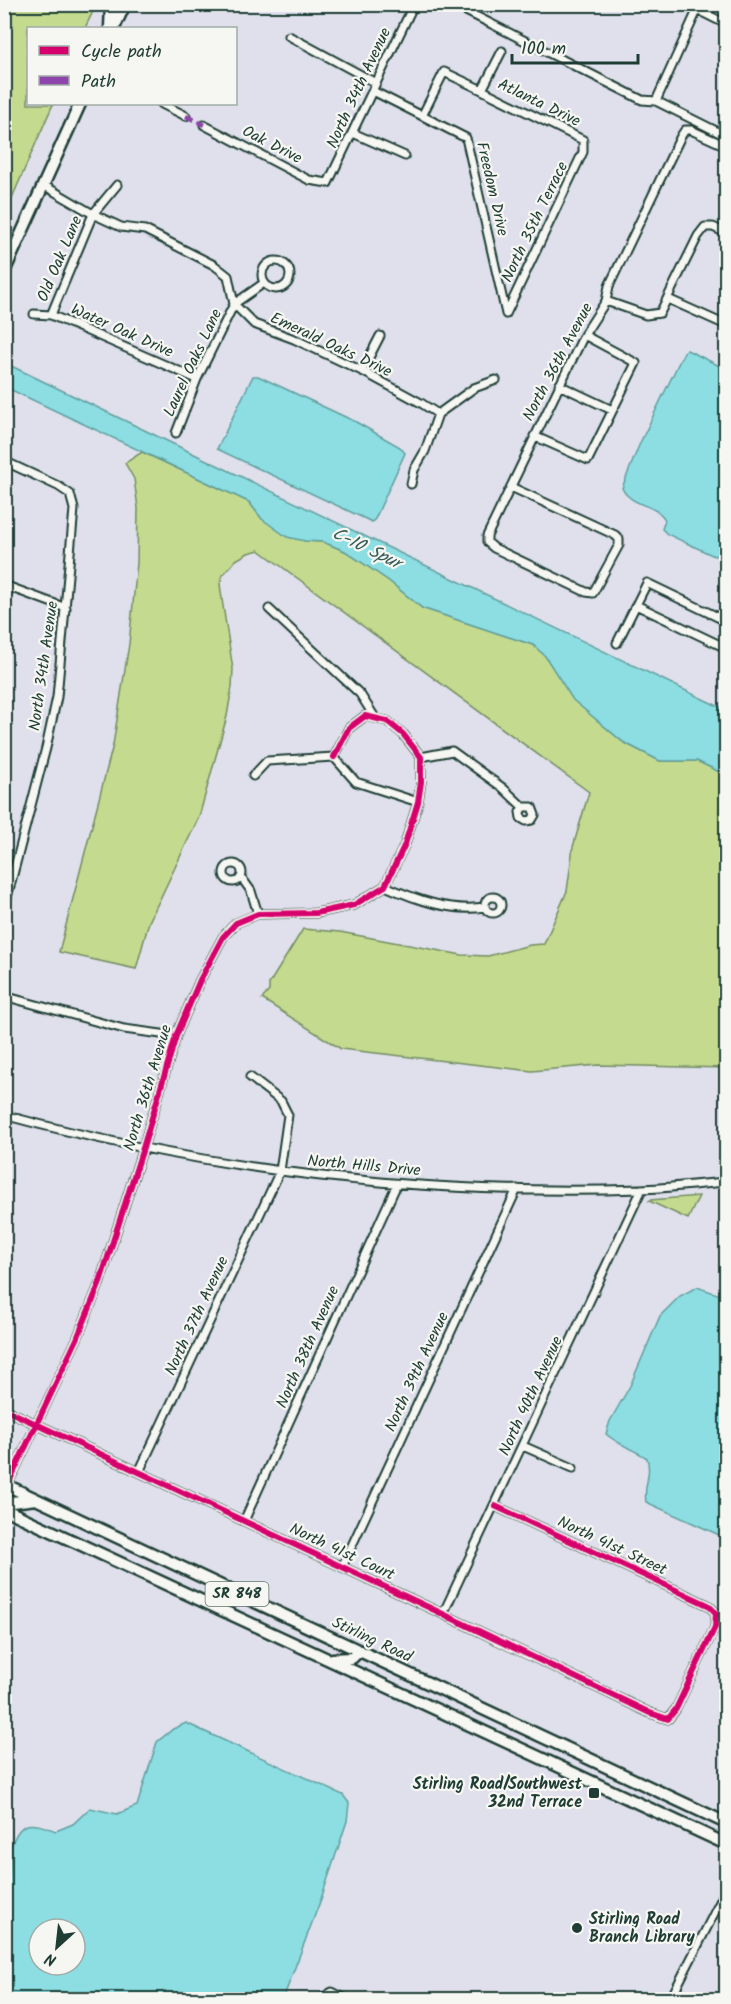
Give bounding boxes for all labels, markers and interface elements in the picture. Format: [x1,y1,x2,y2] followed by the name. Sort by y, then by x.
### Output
[320,23,398,153] street label: North 34th Avenue
[27,27,237,105] legend
[512,27,638,65] scale bar
[521,35,566,64] text: 100 m
[81,38,162,67] text: Cycle path
[81,68,116,97] text: Path
[493,72,585,134] street label: Atlanta Drive
[238,119,306,171] street label: Oak Drive
[469,140,515,238] street label: Freedom Drive
[495,157,575,287] street label: North 35th Terrace
[31,212,89,306] street label: Old Oak Lane
[67,297,177,365] street label: Water Oak Drive
[516,298,600,426] street label: North 36th Avenue
[157,305,229,421] street label: Laurel Oaks Lane
[266,306,396,384] street label: Emerald Oaks Drive
[327,520,409,580] water label: C-10 Spur
[23,599,65,733] street label: North 34th Avenue
[117,1022,179,1154] street label: North 36th Avenue
[306,1149,422,1183] street label: North Hills Drive
[158,1252,236,1380] street label: North 37th Avenue
[270,1282,346,1412] street label: North 38th Avenue
[378,1308,456,1436] street label: North 39th Avenue
[492,1332,570,1460] street label: North 40th Avenue
[553,1510,672,1583] street label: North 41st Street
[285,1517,400,1588] street label: North 41st Court
[206,1582,268,1606] road number: SR 848
[328,1610,417,1670] street label: Stirling Road
[413,1772,583,1815] place label: Stirling Road/Southwest 32nd Terrace
[587,1786,601,1800] marker: Stirling Road/Southwest 32nd Terrace
[589,1907,696,1950] place label: Stirling Road Branch Library
[27,1917,87,1977] north arrow
[570,1921,584,1935] marker: Stirling Road Branch Library
[41,1946,61,1972] text: N

